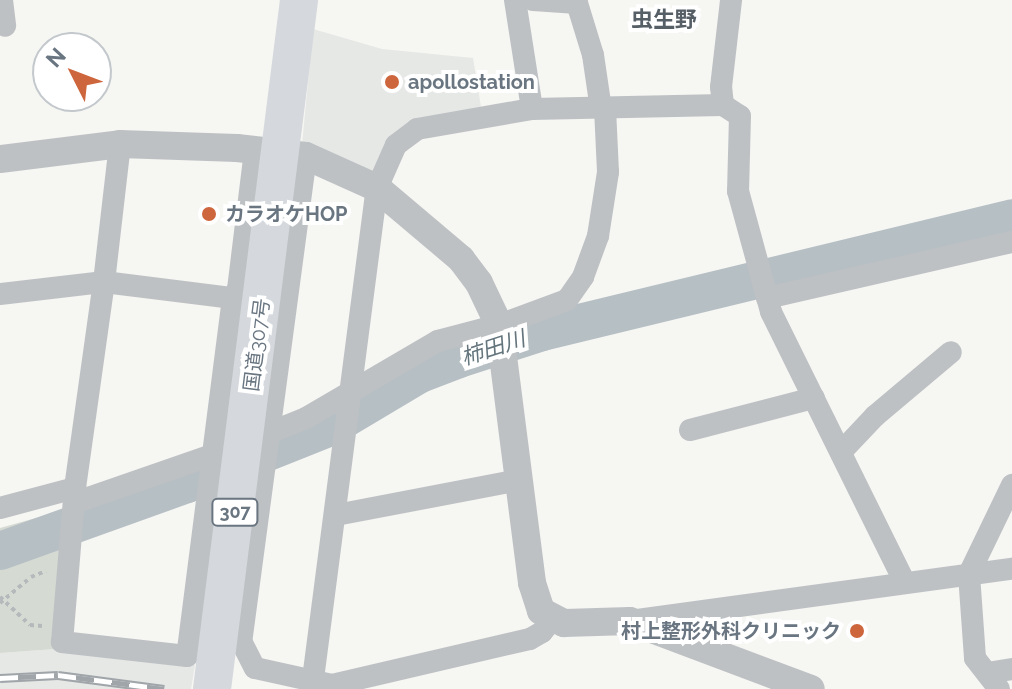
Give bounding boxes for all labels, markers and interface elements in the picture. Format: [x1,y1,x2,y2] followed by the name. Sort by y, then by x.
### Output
[631,7,697,33] district label: 虫生野
[32,32,112,112] north arrow
[40,42,71,72] text: N
[408,70,535,94] place label: apollostation
[383,73,401,91] marker: apollostation
[225,202,347,226] place label: カラオケHOP
[200,205,218,223] marker: カラオケHOP
[239,297,275,393] street label: 国道307号
[458,325,528,371] water label: 柿田川
[211,498,259,526] road number: 307
[621,619,841,643] place label: 村上整形外科クリニック
[848,622,866,640] marker: 村上整形外科クリニック

